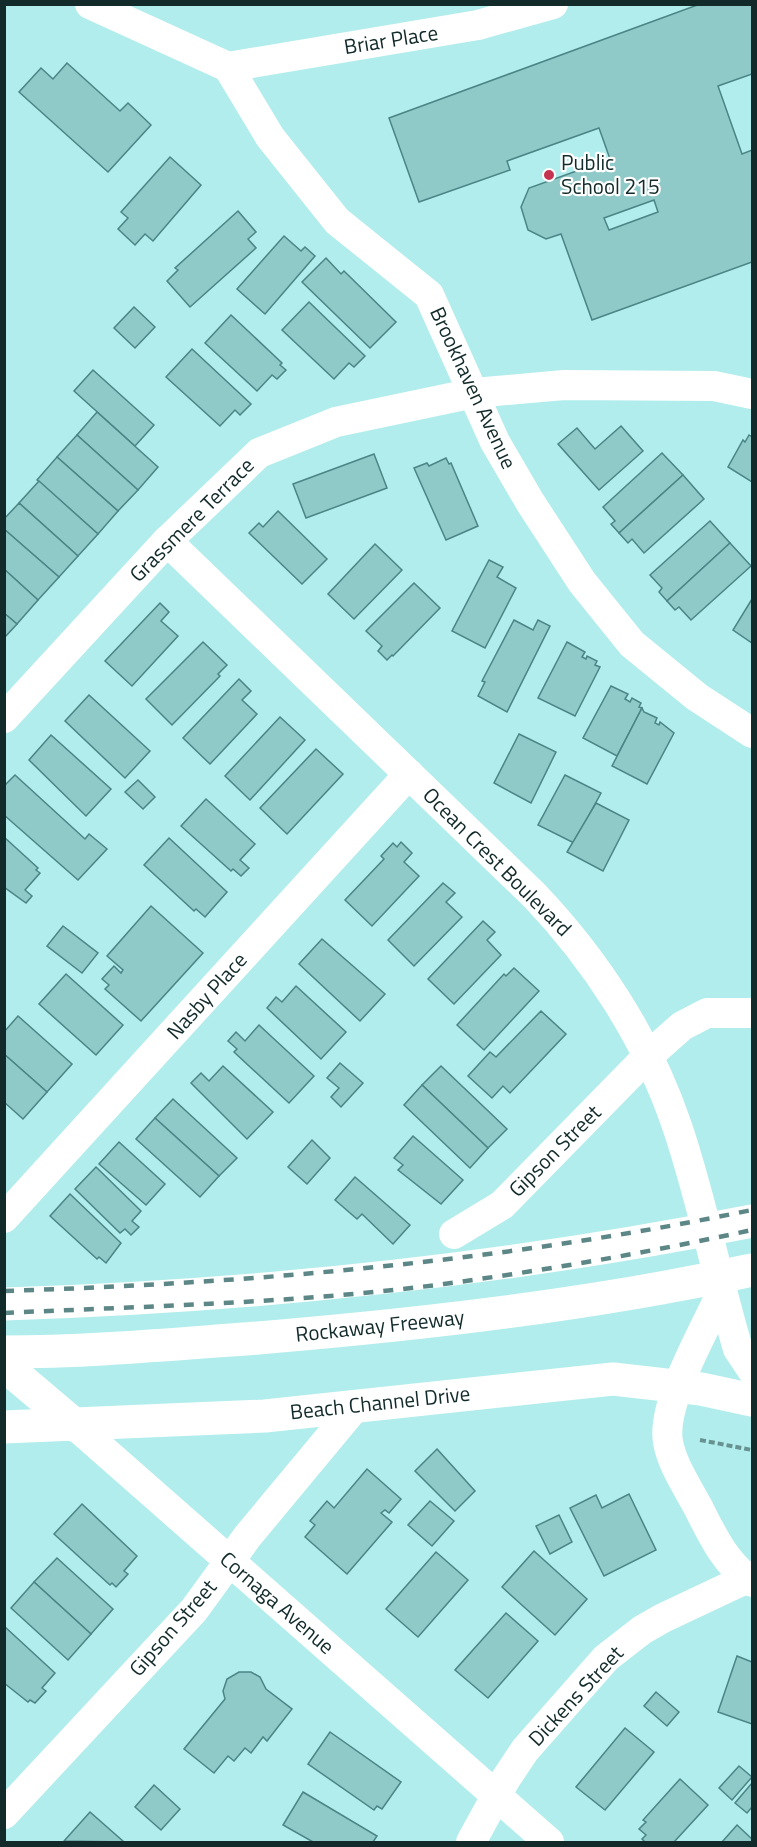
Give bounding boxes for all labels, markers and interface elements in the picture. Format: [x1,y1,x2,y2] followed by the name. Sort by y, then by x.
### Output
[342,16,440,62] street label: Briar Place
[561,146,660,202] place label: Public School 215
[542,168,556,182] marker: Public School 215
[422,301,526,474] street label: Brookhaven Avenue
[122,450,261,589] street label: Grassmere Terrace
[416,779,580,943] street label: Ocean Crest Boulevard
[158,945,254,1046] street label: Nasby Place
[501,1096,608,1204] street label: Gipson Street
[294,1300,466,1350] street label: Rockaway Freeway
[288,1377,472,1427] street label: Beach Channel Drive
[213,1543,342,1661] street label: Cornaga Avenue
[121,1571,224,1683] street label: Gipson Street
[520,1637,631,1753] street label: Dickens Street

